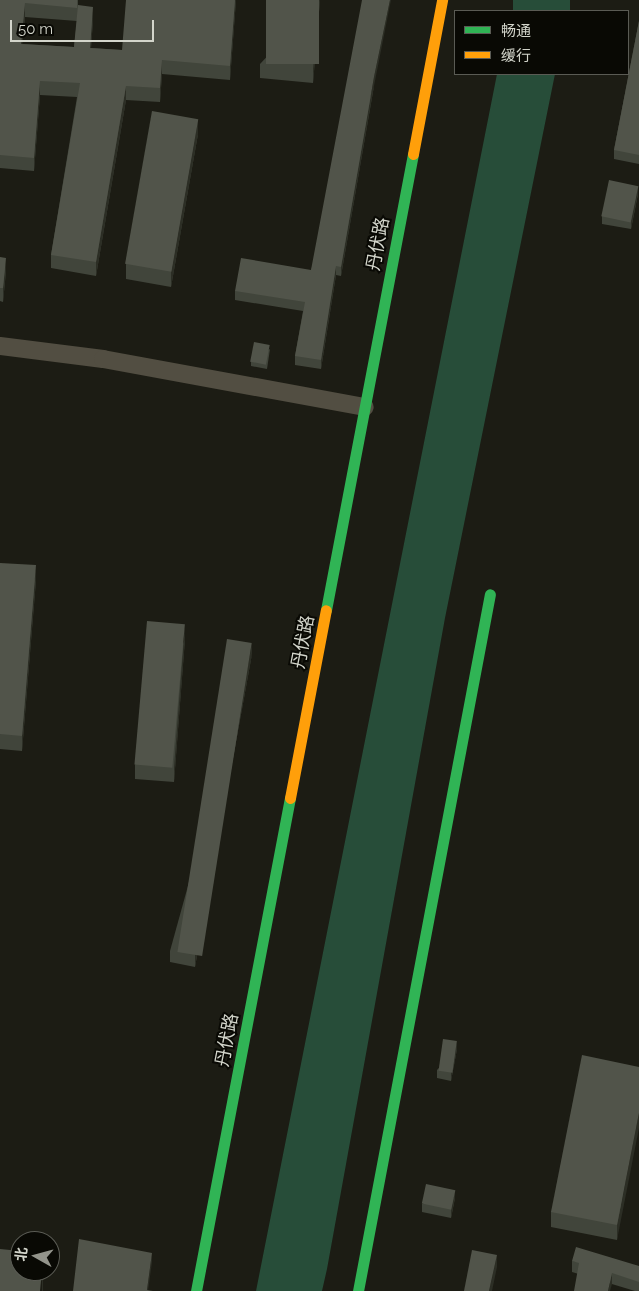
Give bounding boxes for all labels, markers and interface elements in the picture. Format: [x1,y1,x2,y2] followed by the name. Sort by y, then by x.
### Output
[12,10,156,42] scale bar
[454,10,629,75] legend
[18,20,53,38] text: 50 m
[501,22,531,40] text: 畅通
[501,47,531,65] text: 缓行
[362,215,394,273] street label: 丹伏路
[287,613,319,671] street label: 丹伏路
[211,1011,243,1069] street label: 丹伏路
[10,1231,60,1281] north arrow
[12,1246,30,1262] text: 北

